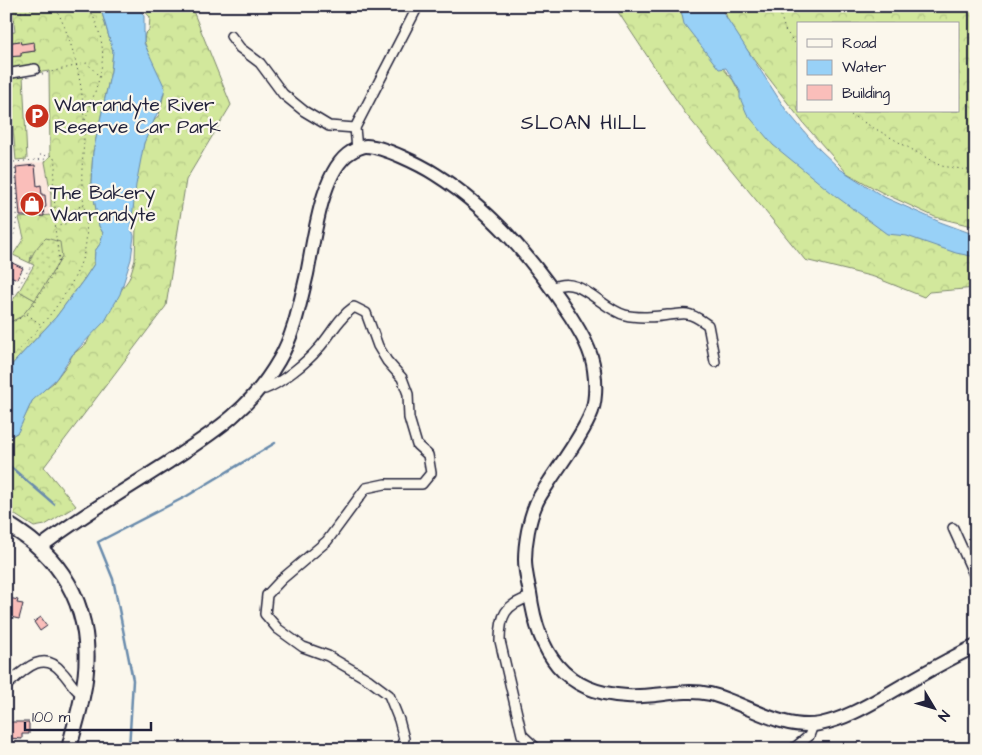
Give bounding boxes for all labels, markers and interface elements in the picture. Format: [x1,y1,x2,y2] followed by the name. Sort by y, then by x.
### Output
[797,22,960,112] legend
[842,33,877,54] text: Road
[842,57,886,78] text: Water
[842,83,890,105] text: Building
[54,92,221,141] place label: Warrandyte River Reserve Car Park
[24,103,50,129] parking icon: Warrandyte River Reserve Car Park
[521,109,647,137] district label: SLOAN HILL
[50,180,156,230] place label: The Bakery Warrandyte
[19,191,45,217] shop icon: The Bakery Warrandyte
[910,682,960,732] north arrow
[25,700,151,732] scale bar
[933,706,954,725] text: N
[32,707,71,728] text: 100 m

